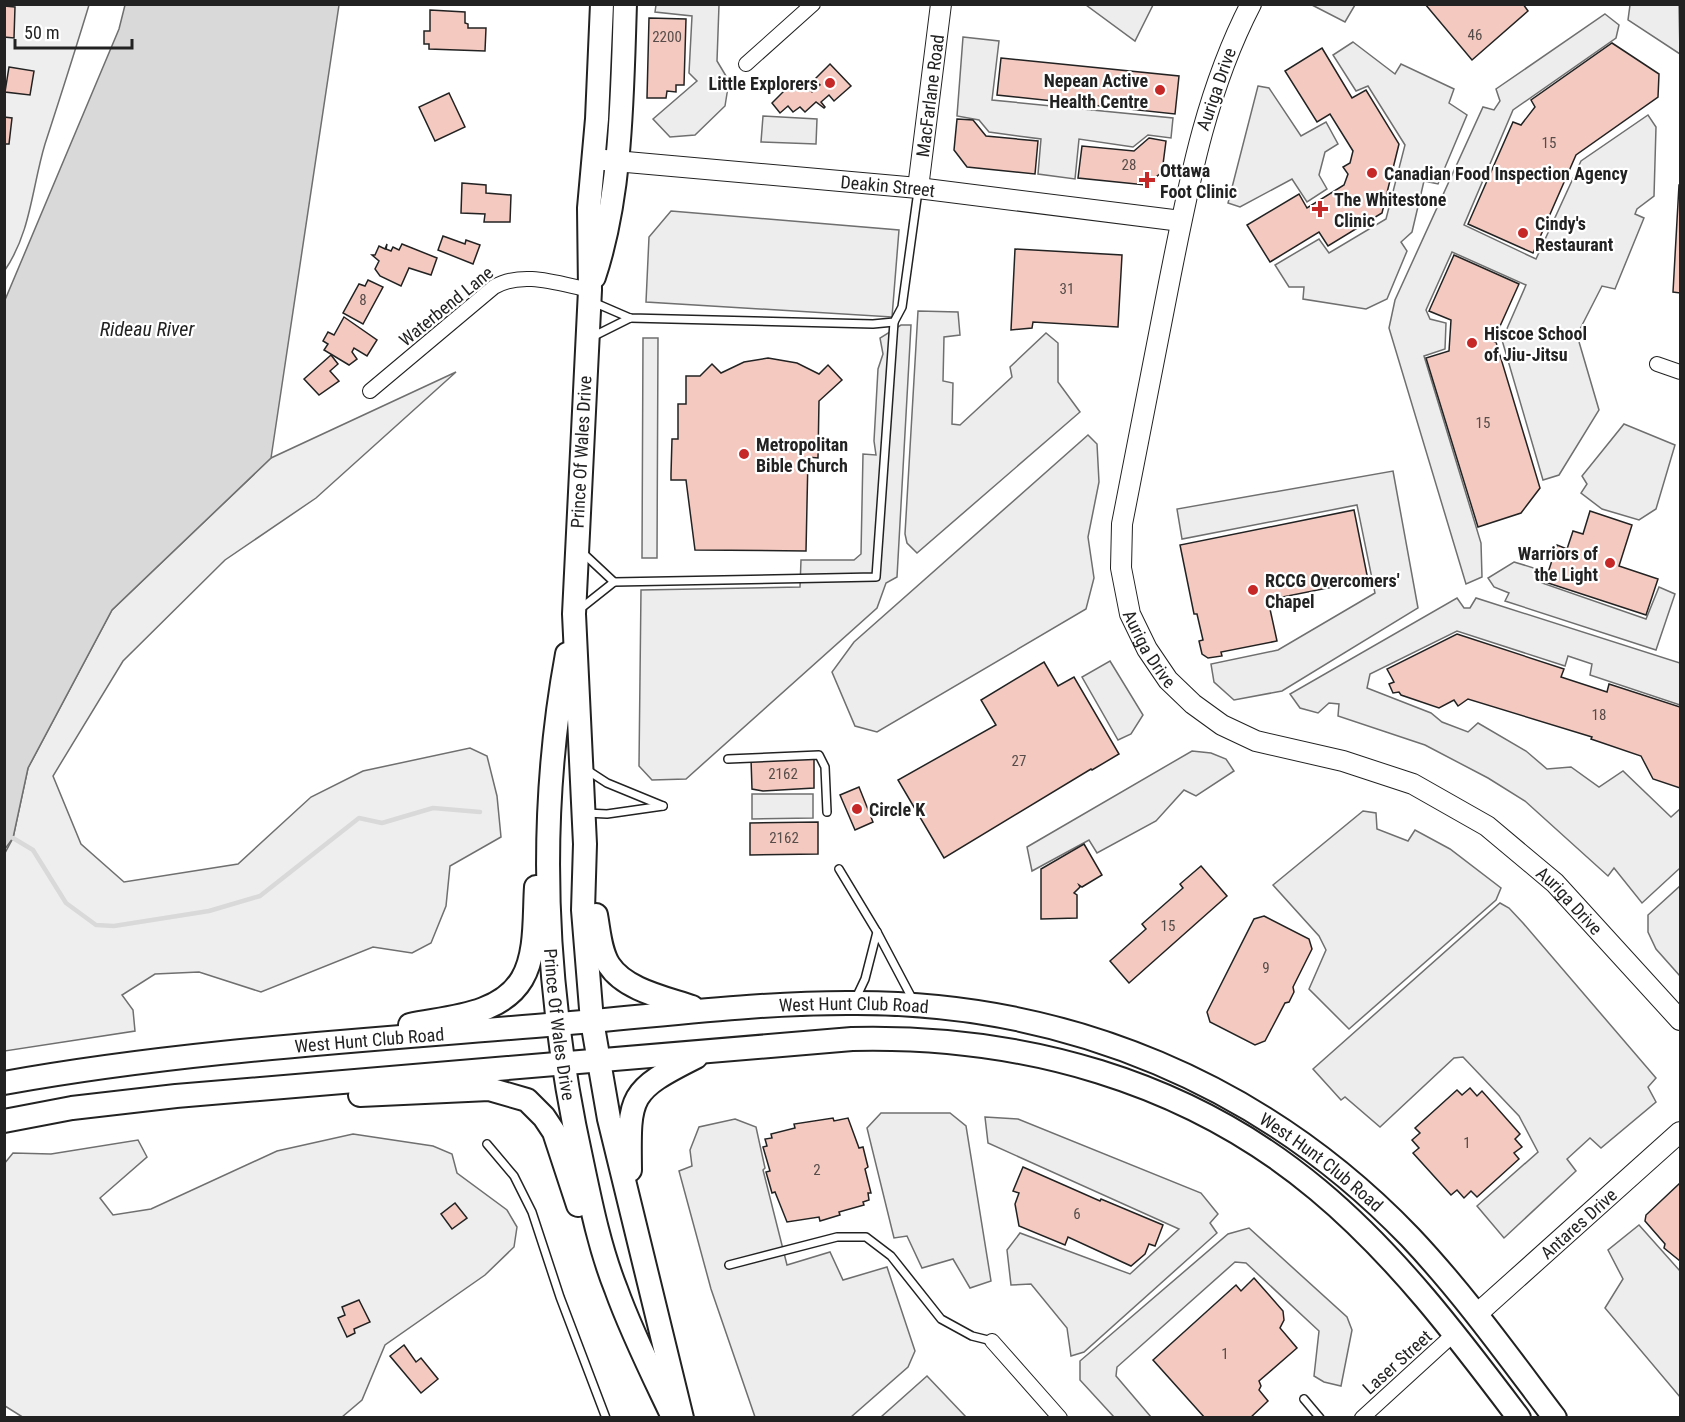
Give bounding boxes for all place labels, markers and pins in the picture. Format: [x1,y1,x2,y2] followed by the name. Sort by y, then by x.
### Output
[1044,70,1148,112] place label: Nepean Active Health Centre
[709,73,818,94] place label: Little Explorers
[823,76,837,90] marker: Little Explorers
[1153,83,1167,97] marker: Nepean Active Health Centre
[1160,160,1237,202] place label: Ottawa Foot Clinic
[1384,163,1628,184] place label: Canadian Food Inspection Agency
[1365,166,1379,180] marker: Canadian Food Inspection Agency
[1138,171,1156,189] marker: Ottawa Foot Clinic
[1334,189,1447,231] place label: The Whitestone Clinic
[1311,200,1329,218] marker: The Whitestone Clinic
[1535,213,1614,255] place label: Cindy's Restaurant
[1516,226,1530,240] marker: Cindy's Restaurant
[1484,323,1587,365] place label: Hiscoe School of Jiu-Jitsu
[1465,336,1479,350] marker: Hiscoe School of Jiu-Jitsu
[756,434,848,476] place label: Metropolitan Bible Church
[737,447,751,461] marker: Metropolitan Bible Church
[1518,543,1598,585] place label: Warriors of the Light
[1603,556,1617,570] marker: Warriors of the Light
[1265,570,1400,612] place label: RCCG Overcomers' Chapel
[1246,583,1260,597] marker: RCCG Overcomers' Chapel
[869,799,926,820] place label: Circle K
[850,802,864,816] marker: Circle K

